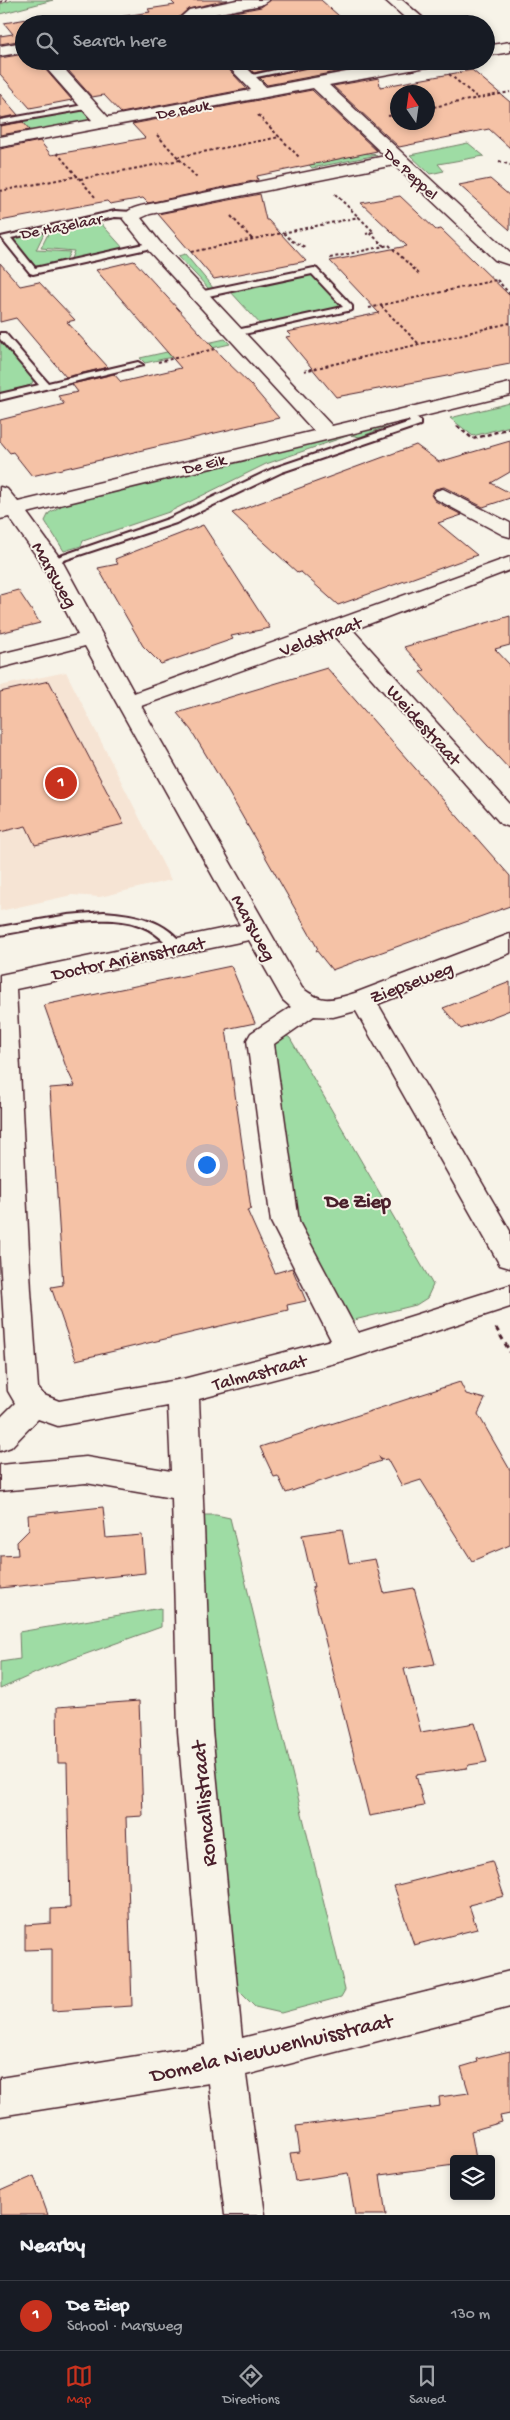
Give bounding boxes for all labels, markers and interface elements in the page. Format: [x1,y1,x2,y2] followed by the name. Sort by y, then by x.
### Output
[15,15,495,70] search box
[33,29,61,57] icon: search
[73,31,167,54] text: Search here
[390,85,435,130] north arrow
[155,97,214,126] street label: De Beuk
[378,145,441,205] street label: De Peppel
[18,211,105,246] street label: De Hazelaar
[181,452,230,481] street label: De Eik
[25,538,81,613] street label: Marsweg
[276,612,368,664] street label: Veldstraat
[380,681,466,773] street label: Weidestraat
[45,764,77,802] pin: 1
[224,891,280,966] street label: Marsweg
[48,933,209,988] street label: Doctor Ariënsstraat
[367,958,457,1011] street label: Ziepseweg
[194,1152,220,1178] your location
[323,1192,391,1215] district label: De Ziep
[209,1350,312,1398] street label: Talmastraat
[187,1738,224,1867] street label: Roncallistraat
[146,2009,398,2091] street label: Domela Nieuwenhuisstraat
[450,2155,495,2200] map controls
[450,2155,495,2200] button: layers
[20,2235,85,2260] text: Nearby
[67,2295,129,2318] text: De Ziep
[33,2306,39,2325] text: 1
[451,2306,490,2325] text: 130 m
[67,2318,182,2337] text: School · Marsweg
[65,2362,93,2409] tab: Map
[223,2362,280,2409] tab: Directions
[409,2362,445,2409] tab: Saved

